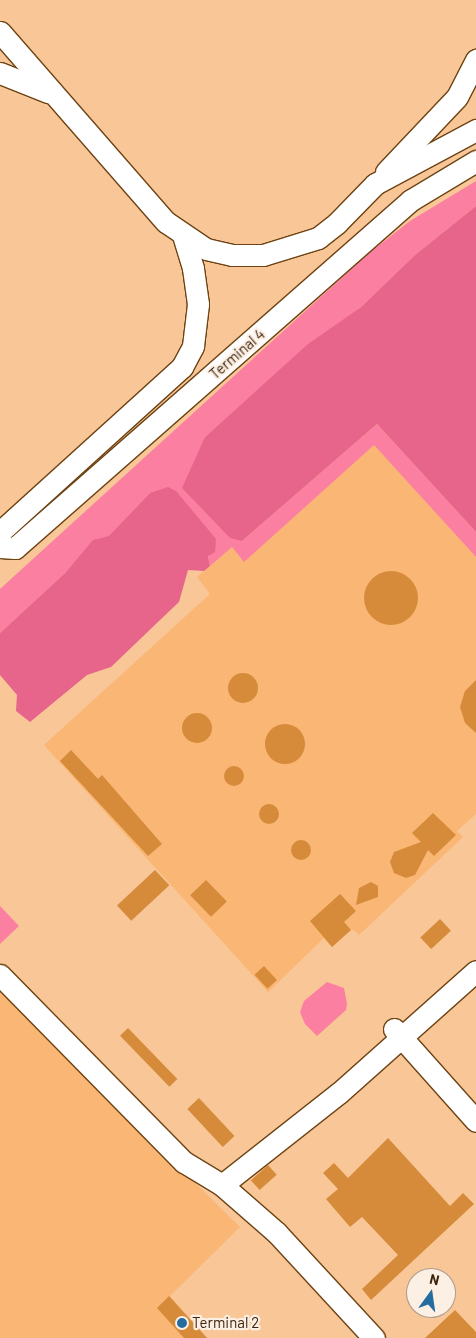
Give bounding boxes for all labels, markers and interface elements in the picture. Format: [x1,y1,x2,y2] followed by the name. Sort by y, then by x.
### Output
[206,325,268,383] street label: Terminal 4
[406,1268,456,1318] north arrow
[428,1270,441,1288] text: N
[192,1314,259,1332] place label: Terminal 2
[176,1317,188,1329] marker: Terminal 2

